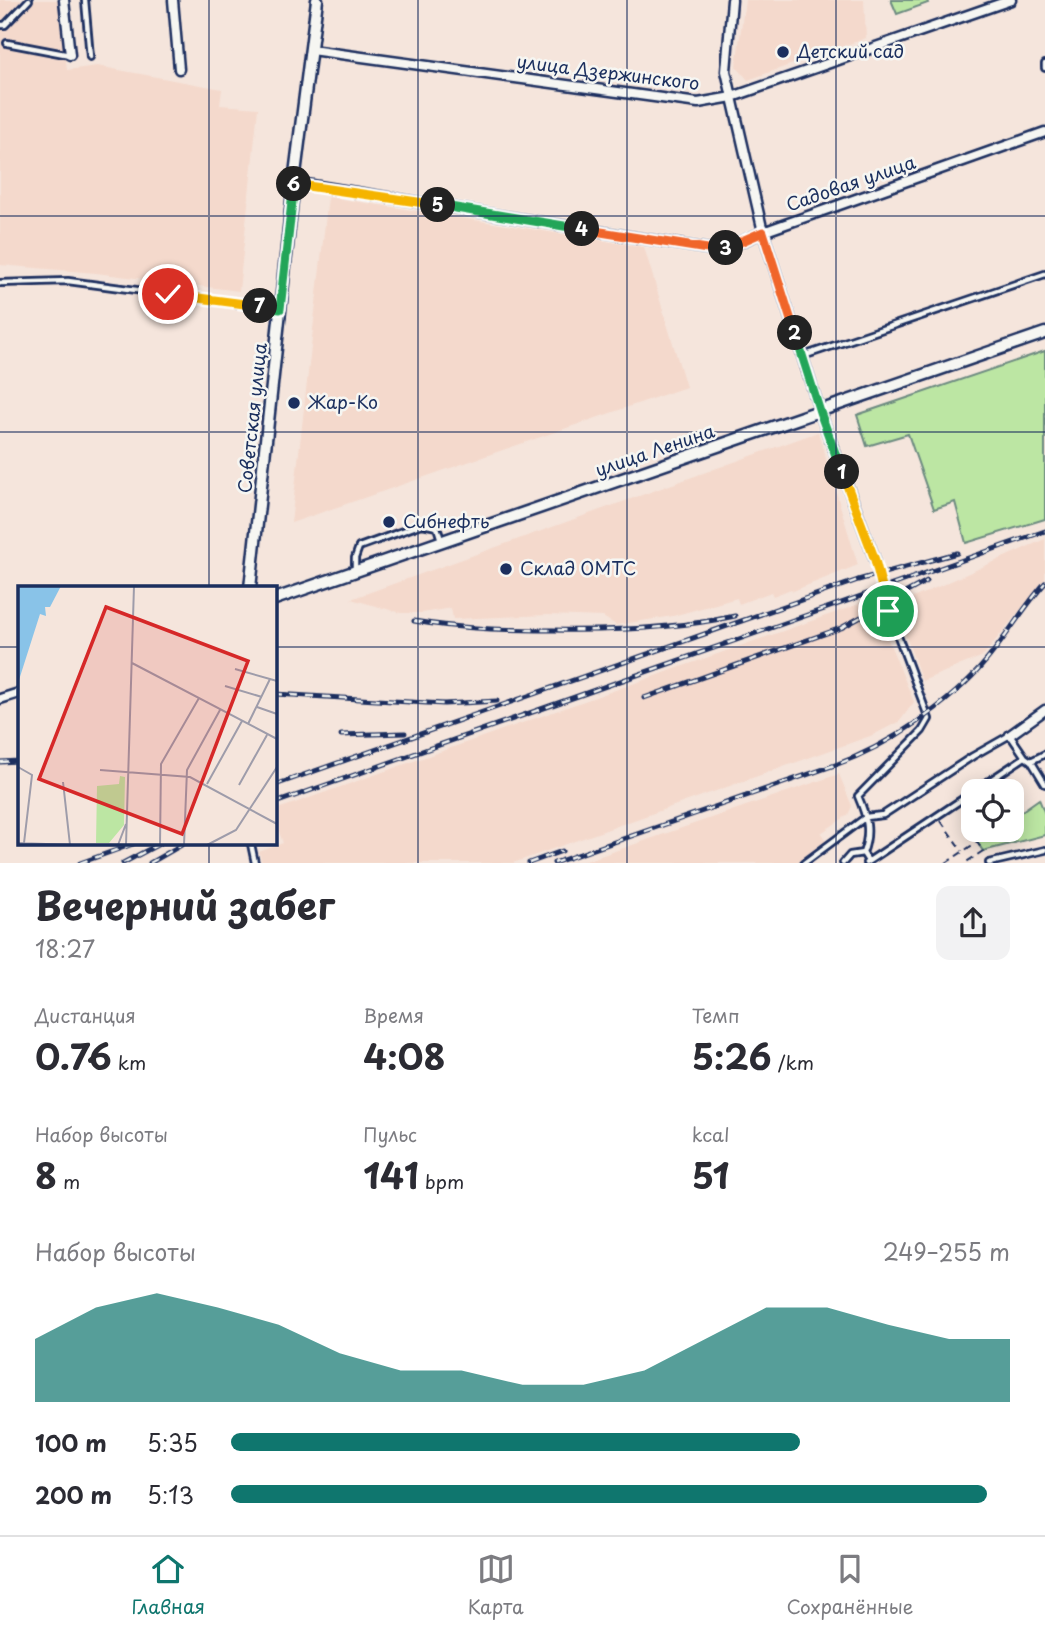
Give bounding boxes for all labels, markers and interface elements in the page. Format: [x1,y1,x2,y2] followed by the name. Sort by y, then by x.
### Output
[796,37,904,64] place label: Детский сад
[775,44,791,60] marker: Детский сад
[515,47,701,96] street label: улица Дзержинского
[782,148,920,217] street label: Садовая улица
[276,166,312,202] pin: 6
[287,169,300,197] text: 6
[420,188,456,222] pin: 5
[431,190,444,218] text: 5
[564,212,600,246] pin: 4
[575,214,588,242] text: 4
[708,230,744,266] pin: 3
[719,233,732,261] text: 3
[138,264,198,324] pin
[149,275,187,313] icon: check
[243,288,278,324] pin: 7
[254,291,265,319] text: 7
[778,316,812,350] pin: 2
[788,318,801,346] text: 2
[230,341,273,494] street label: Советская улица
[307,388,378,415] place label: Жар-Ко
[286,395,302,411] marker: Жар-Ко
[591,416,719,483] street label: улица Ленина
[824,454,860,490] pin: 1
[837,457,846,485] text: 1
[403,507,490,534] place label: Сибнефть
[381,514,397,530] marker: Сибнефть
[520,554,637,581] place label: Склад ОМТС
[498,561,514,577] marker: Склад ОМТС
[858,581,918,641] pin
[18,586,276,846] inset map
[869,592,907,630] icon: arrive
[961,779,1024,842] map controls
[961,779,1024,842] button: locate
[35,876,335,933] text: Вечерний забег
[936,886,1010,960] button: share
[35,931,95,966] text: 18:27
[35,1001,136,1029] text: Дистанция
[363,1001,424,1029] text: Время
[692,1001,740,1029] text: Темп
[35,1029,112,1082] text: 0.76
[363,1029,445,1082] text: 4:08
[692,1029,771,1082] text: 5:26
[112,1048,146,1076] text: km
[771,1048,814,1076] text: /km
[35,1120,168,1148] text: Набор высоты
[363,1120,417,1148] text: Пульс
[692,1120,730,1148] text: kcal
[35,1148,57,1201] text: 8
[363,1148,419,1201] text: 141
[692,1148,729,1201] text: 51
[57,1167,80,1195] text: m
[419,1167,464,1195] text: bpm
[35,1234,196,1269] text: Набор высоты
[883,1234,1010,1269] text: 249–255 m
[35,1425,107,1460] text: 100 m
[147,1425,198,1460] text: 5:35
[35,1477,112,1512] text: 200 m
[147,1477,194,1512] text: 5:13
[131,1550,205,1620] tab: Главная
[468,1550,524,1620] tab: Карта
[787,1550,914,1620] tab: Сохранённые

